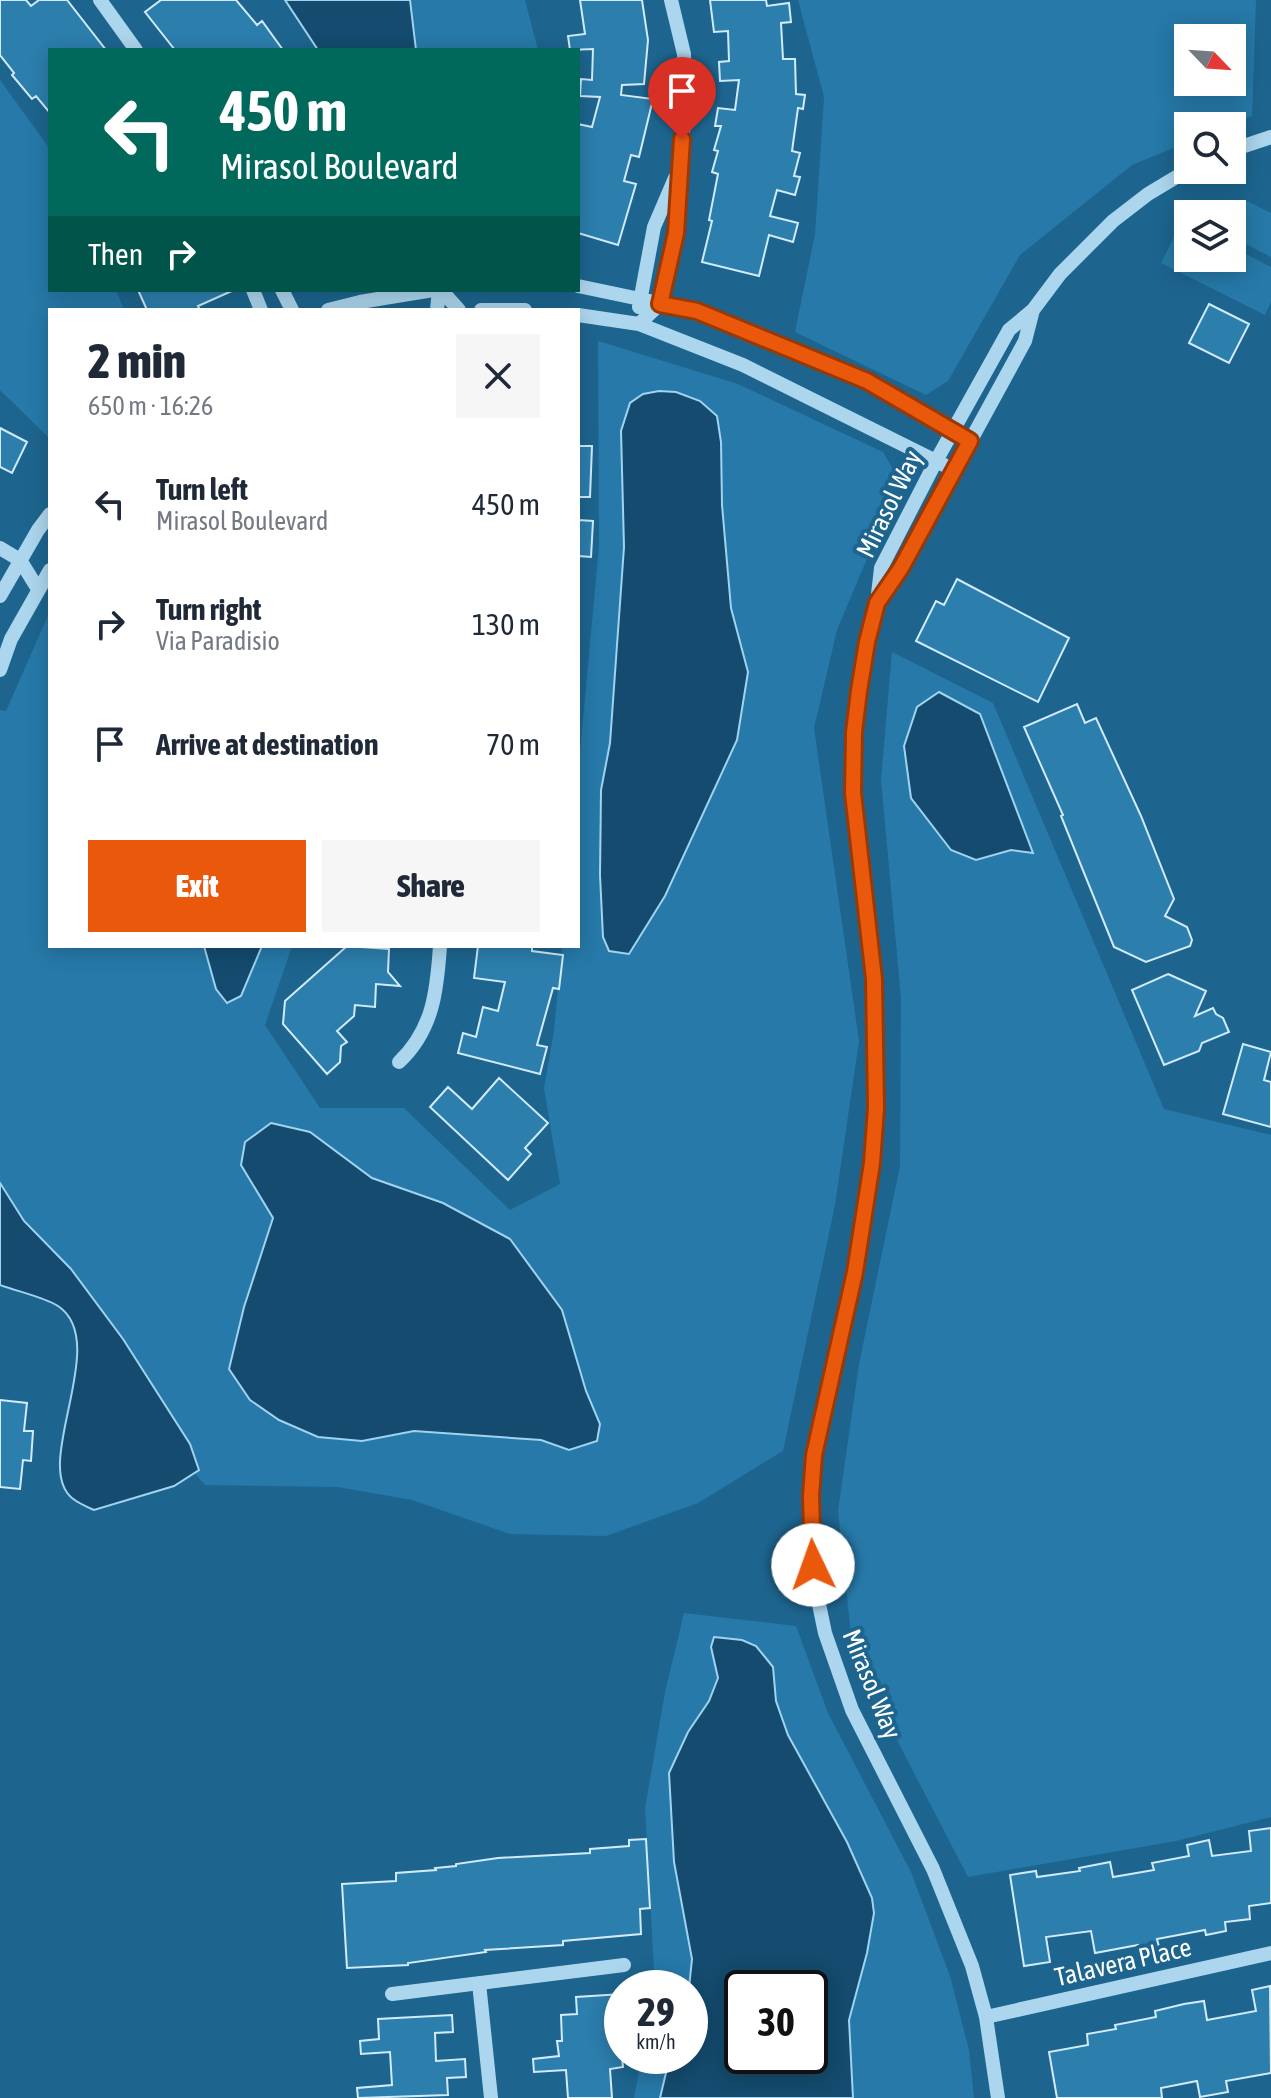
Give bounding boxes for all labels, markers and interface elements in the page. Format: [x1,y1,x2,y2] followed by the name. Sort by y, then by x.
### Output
[1174,24,1246,96] north arrow
[1174,24,1246,272] map controls
[648,57,716,139] pin
[660,69,704,113] icon: arrive
[220,79,347,143] text: 450 m
[88,80,192,184] icon: left
[1174,112,1246,184] button: search
[220,145,459,187] text: Mirasol Boulevard
[1174,200,1246,272] button: layers
[159,232,203,276] icon: right
[88,237,143,271] text: Then
[88,333,186,388] text: 2 min
[456,334,540,418] button: close
[88,391,213,421] text: 650 m · 16:26
[850,445,928,562] street label: Mirasol Way
[156,472,248,506] text: Turn left
[88,482,132,526] icon: left
[472,487,540,521] text: 450 m
[156,506,328,536] text: Mirasol Boulevard
[156,592,262,626] text: Turn right
[88,602,132,646] icon: right
[472,607,540,641] text: 130 m
[156,626,280,656] text: Via Paradisio
[88,722,132,766] icon: arrive
[156,727,378,761] text: Arrive at destination
[486,727,540,761] text: 70 m
[88,840,306,932] button: Exit
[322,840,540,932] button: Share
[771,1523,855,1607] position arrow
[836,1625,908,1743] street label: Mirasol Way
[1052,1932,1194,1992] street label: Talavera Place
[724,1970,828,2074] speed limit sign: 30
[637,1989,675,2034] text: 29
[636,2030,676,2053] text: km/h

